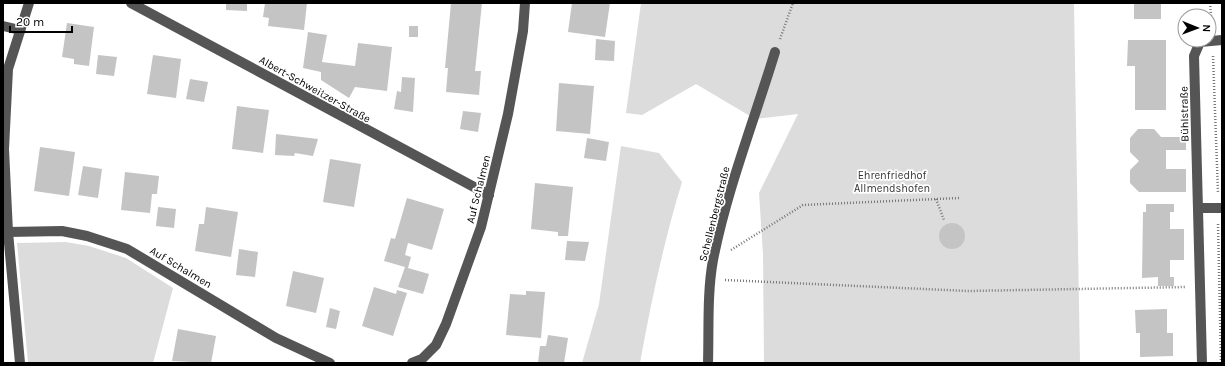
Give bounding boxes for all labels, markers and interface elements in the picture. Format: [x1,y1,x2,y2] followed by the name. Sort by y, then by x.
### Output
[10,8,72,34] scale bar
[1177,8,1217,48] north arrow
[16,15,44,29] text: 20 m
[1200,24,1213,32] text: N
[257,53,373,126] street label: Albert-Schweitzer-Straße
[1178,86,1191,142] street label: Bühlstraße
[464,154,493,225] street label: Auf Schalmen
[696,165,733,263] street label: Schellenbergstraße
[854,169,930,195] park label: Ehrenfriedhof Allmendshofen
[147,244,214,291] street label: Auf Schalmen

